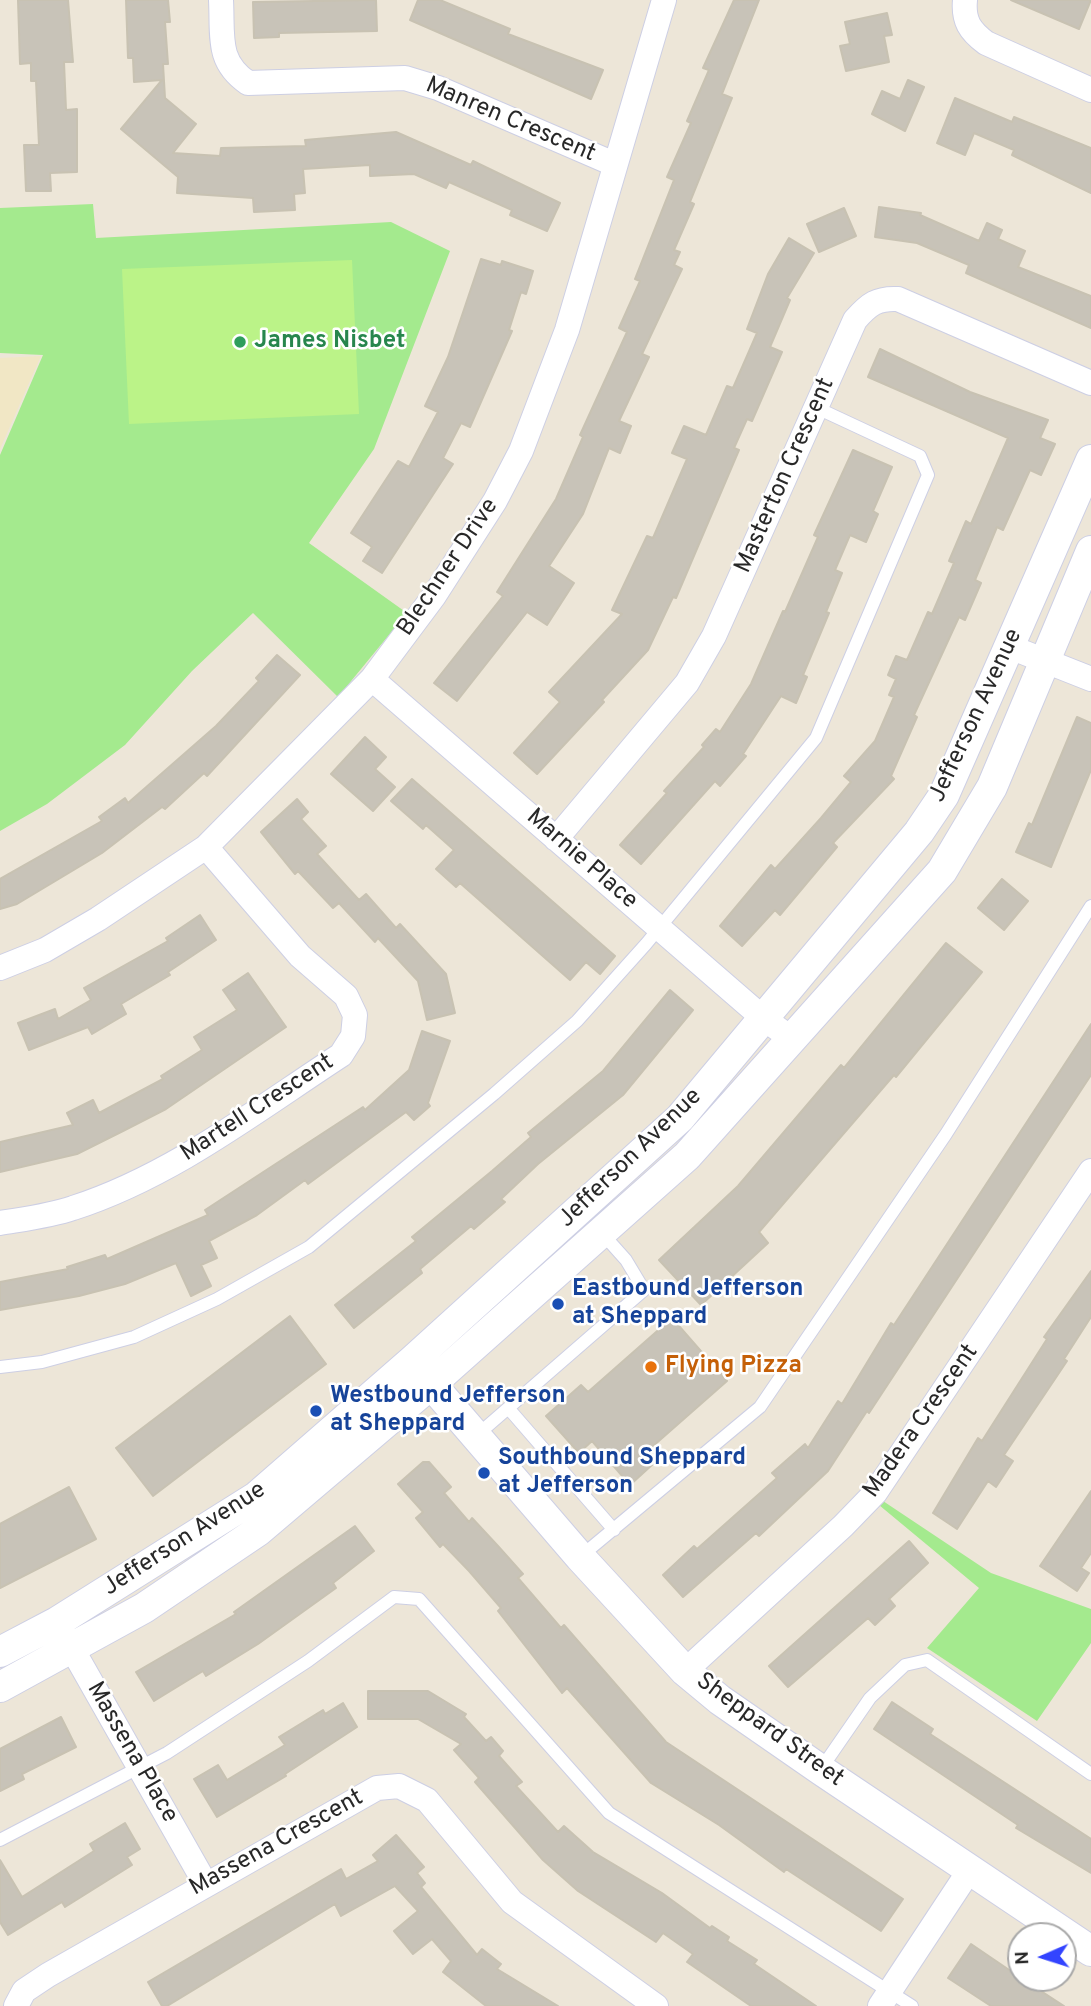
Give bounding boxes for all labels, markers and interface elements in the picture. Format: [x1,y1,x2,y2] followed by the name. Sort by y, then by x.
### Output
[421,72,599,170] street label: Manren Crescent
[254,328,405,356] place label: James Nisbet
[232,334,248,350] marker: James Nisbet
[730,374,842,578] street label: Masterton Crescent
[392,494,506,642] street label: Blechner Drive
[924,625,1030,807] street label: Jefferson Avenue
[519,804,643,916] street label: Marnie Place
[176,1049,340,1169] street label: Martell Crescent
[553,1083,709,1235] street label: Jefferson Avenue
[572,1276,803,1332] place label: Eastbound Jefferson at Sheppard
[550,1296,566,1312] marker: Eastbound Jefferson at Sheppard
[858,1340,986,1504] street label: Madera Crescent
[665,1353,802,1381] place label: Flying Pizza
[643,1359,659,1375] marker: Flying Pizza
[330,1383,566,1439] place label: Westbound Jefferson at Sheppard
[308,1403,324,1419] marker: Westbound Jefferson at Sheppard
[498,1445,746,1501] place label: Southbound Sheppard at Jefferson
[476,1465,492,1481] marker: Southbound Sheppard at Jefferson
[98,1477,272,1603] street label: Jefferson Avenue
[690,1668,848,1794] street label: Sheppard Street
[79,1677,183,1829] street label: Massena Place
[185,1784,369,1904] street label: Massena Crescent
[1007,1922,1077,1992] north arrow
[1011,1951,1035,1965] text: N

